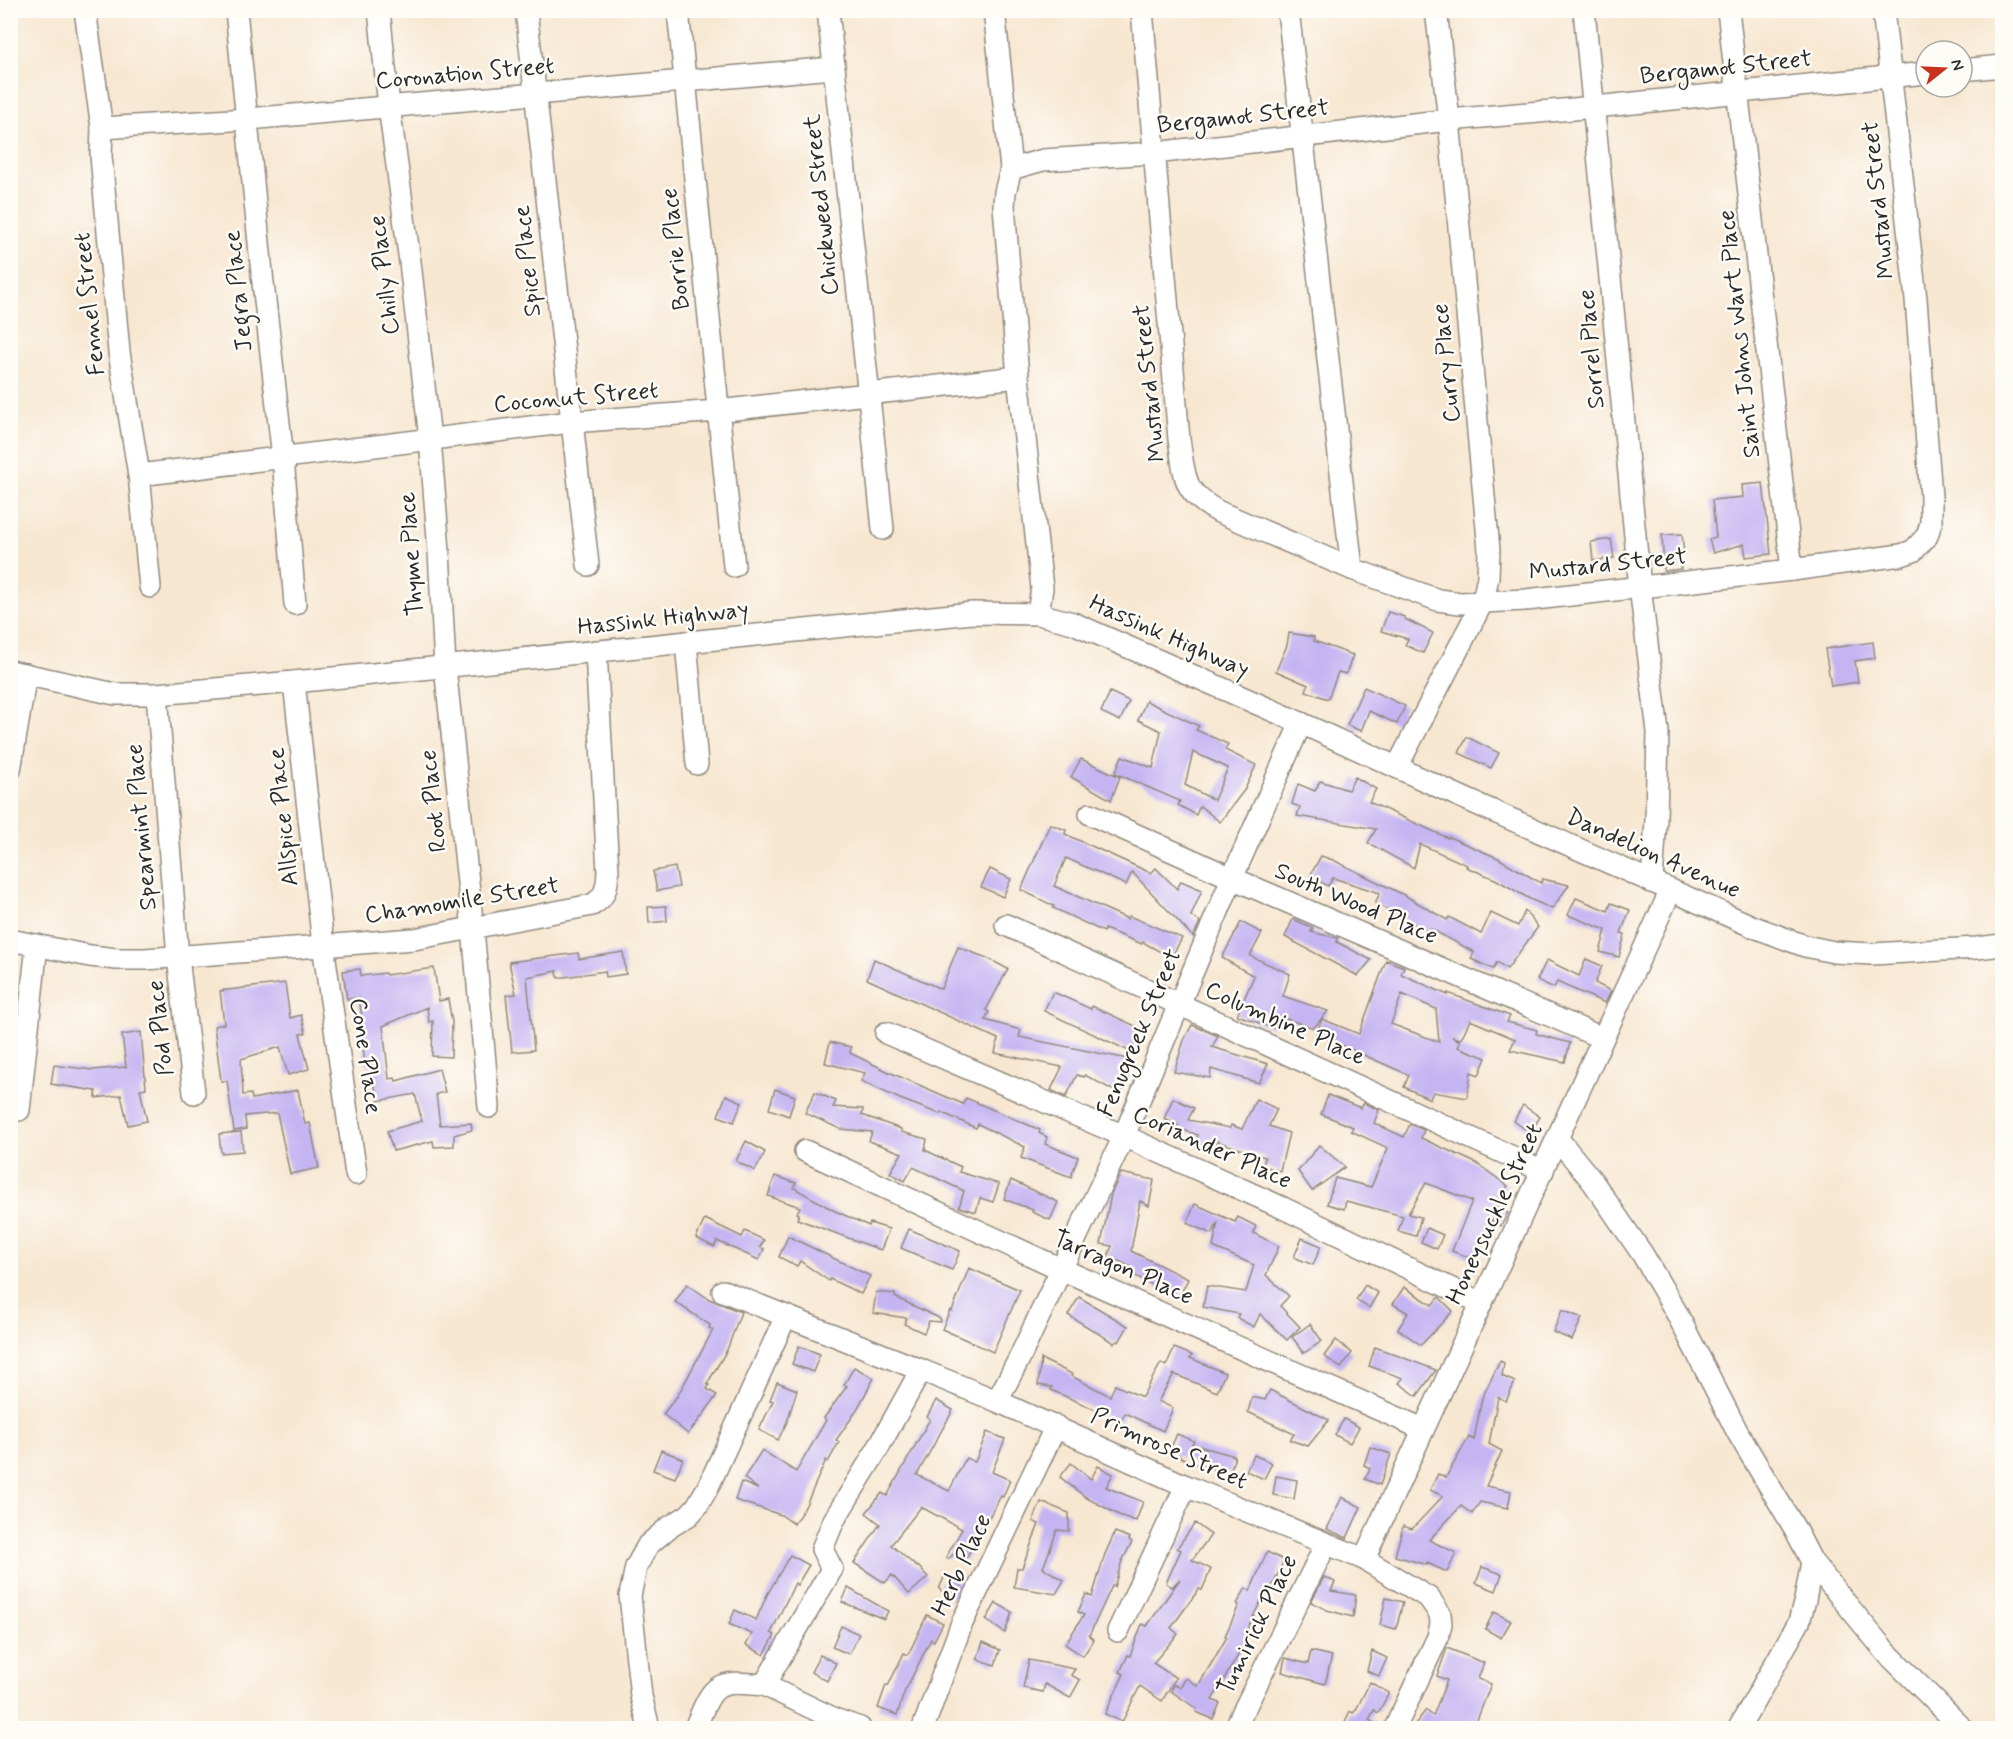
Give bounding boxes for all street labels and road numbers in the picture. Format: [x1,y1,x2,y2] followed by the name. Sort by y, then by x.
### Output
[1639,44,1814,94] street label: Bergamot Street
[374,51,556,97] street label: Coronation Street
[1156,93,1331,143] street label: Bergamot Street
[797,113,847,297] street label: Chickweed Street
[1855,119,1903,281] street label: Mustard Street
[654,186,698,312] street label: Borrie Place
[507,204,549,318] street label: Spice Place
[1712,208,1768,460] street label: Saint Johns Wart Place
[362,213,408,337] street label: Chilly Place
[217,228,264,353] street label: Jegra Place
[67,231,113,377] street label: Fennel Street
[1571,288,1613,410] street label: Sorrel Place
[1126,302,1174,464] street label: Mustard Street
[1425,302,1469,424] street label: Curry Place
[492,375,660,421] street label: Coconut Street
[392,491,432,617] street label: Thyme Place
[1527,541,1689,589] street label: Mustard Street
[1084,588,1254,686] street label: Hassink Highway
[576,595,750,643] street label: Hassink Highway
[119,742,165,912] street label: Spearmint Place
[261,746,307,888] street label: Allspice Place
[413,748,455,854] street label: Root Place
[1561,802,1745,906] street label: Dandelion Avenue
[1270,856,1442,952] street label: South Wood Place
[363,870,561,932] street label: Chamomile Street
[1091,944,1191,1123] street label: Fenugreek Street
[1200,975,1370,1073] street label: Columbine Place
[141,979,181,1077] street label: Pod Place
[342,996,389,1116] street label: Cone Place
[1128,1099,1296,1197] street label: Coriander Place
[1439,1118,1551,1310] street label: Honeysuckle Street
[1048,1223,1198,1313] street label: Tarragon Place
[1086,1401,1252,1497] street label: Primrose Street
[925,1509,999,1621] street label: Herb Place
[1211,1550,1305,1700] street label: Tumirick Place

